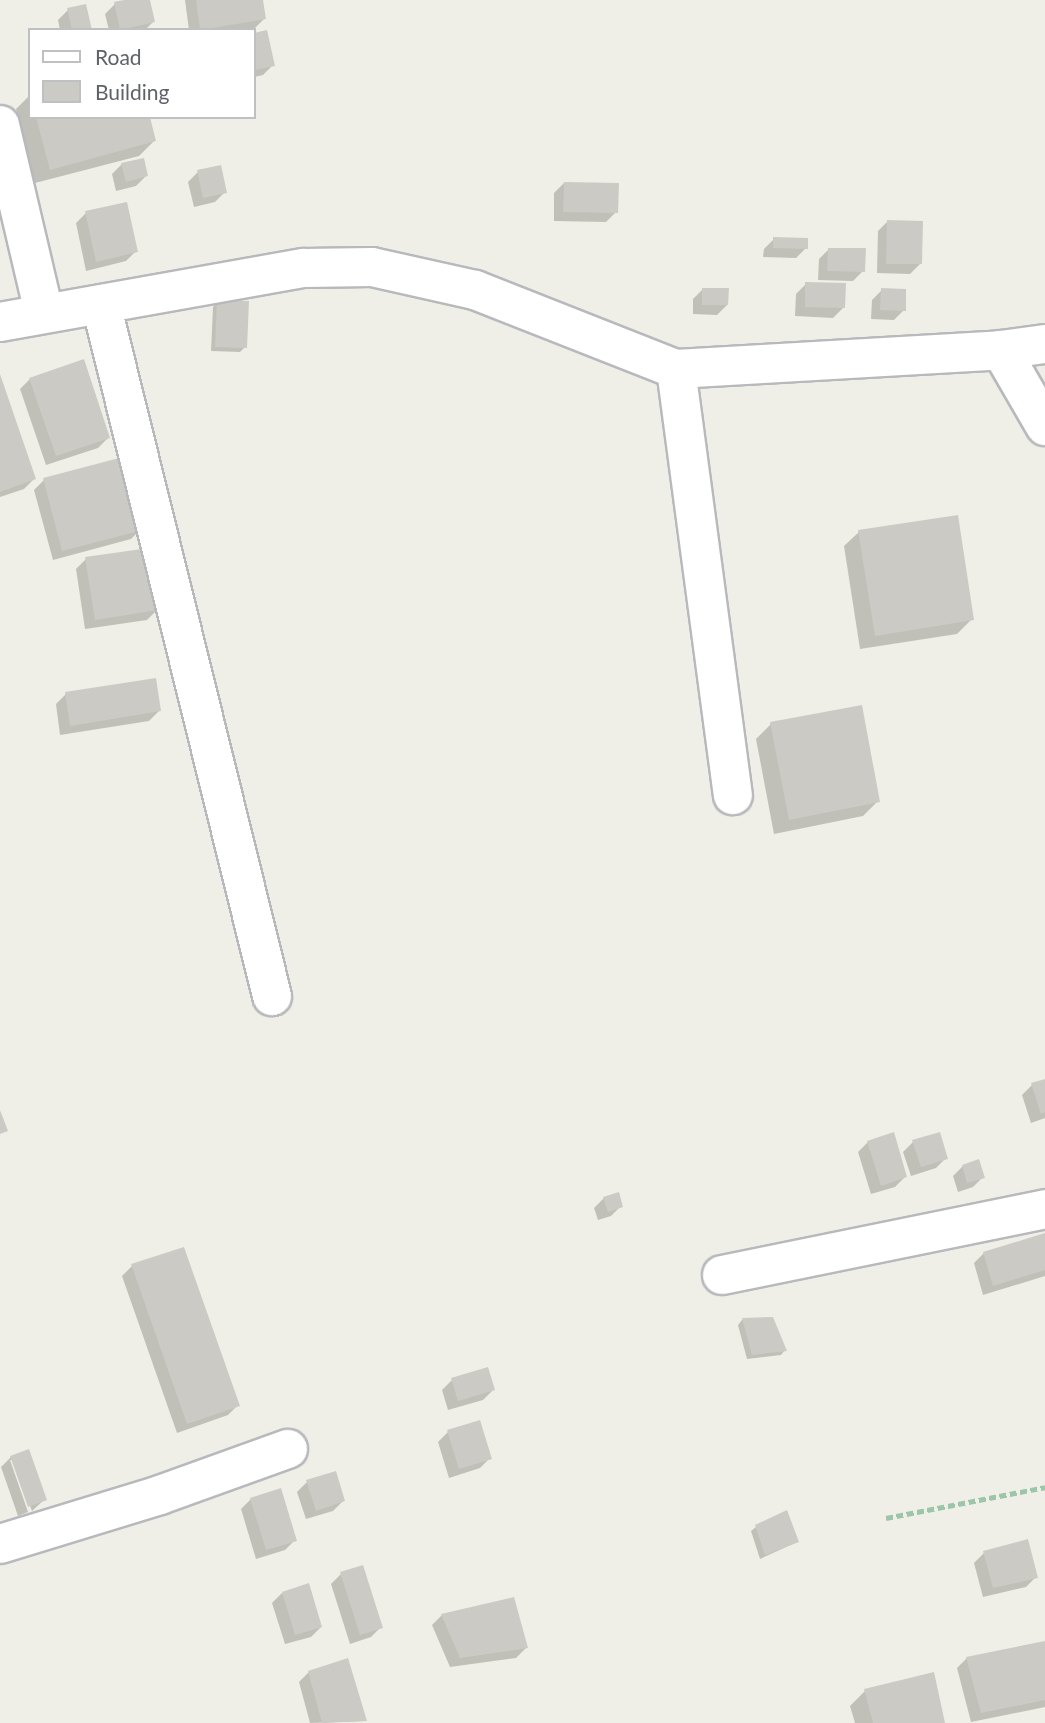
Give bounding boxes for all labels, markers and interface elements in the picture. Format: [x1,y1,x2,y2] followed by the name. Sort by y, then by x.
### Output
[28,28,256,119] legend
[95,44,142,69] text: Road
[95,79,170,104] text: Building

